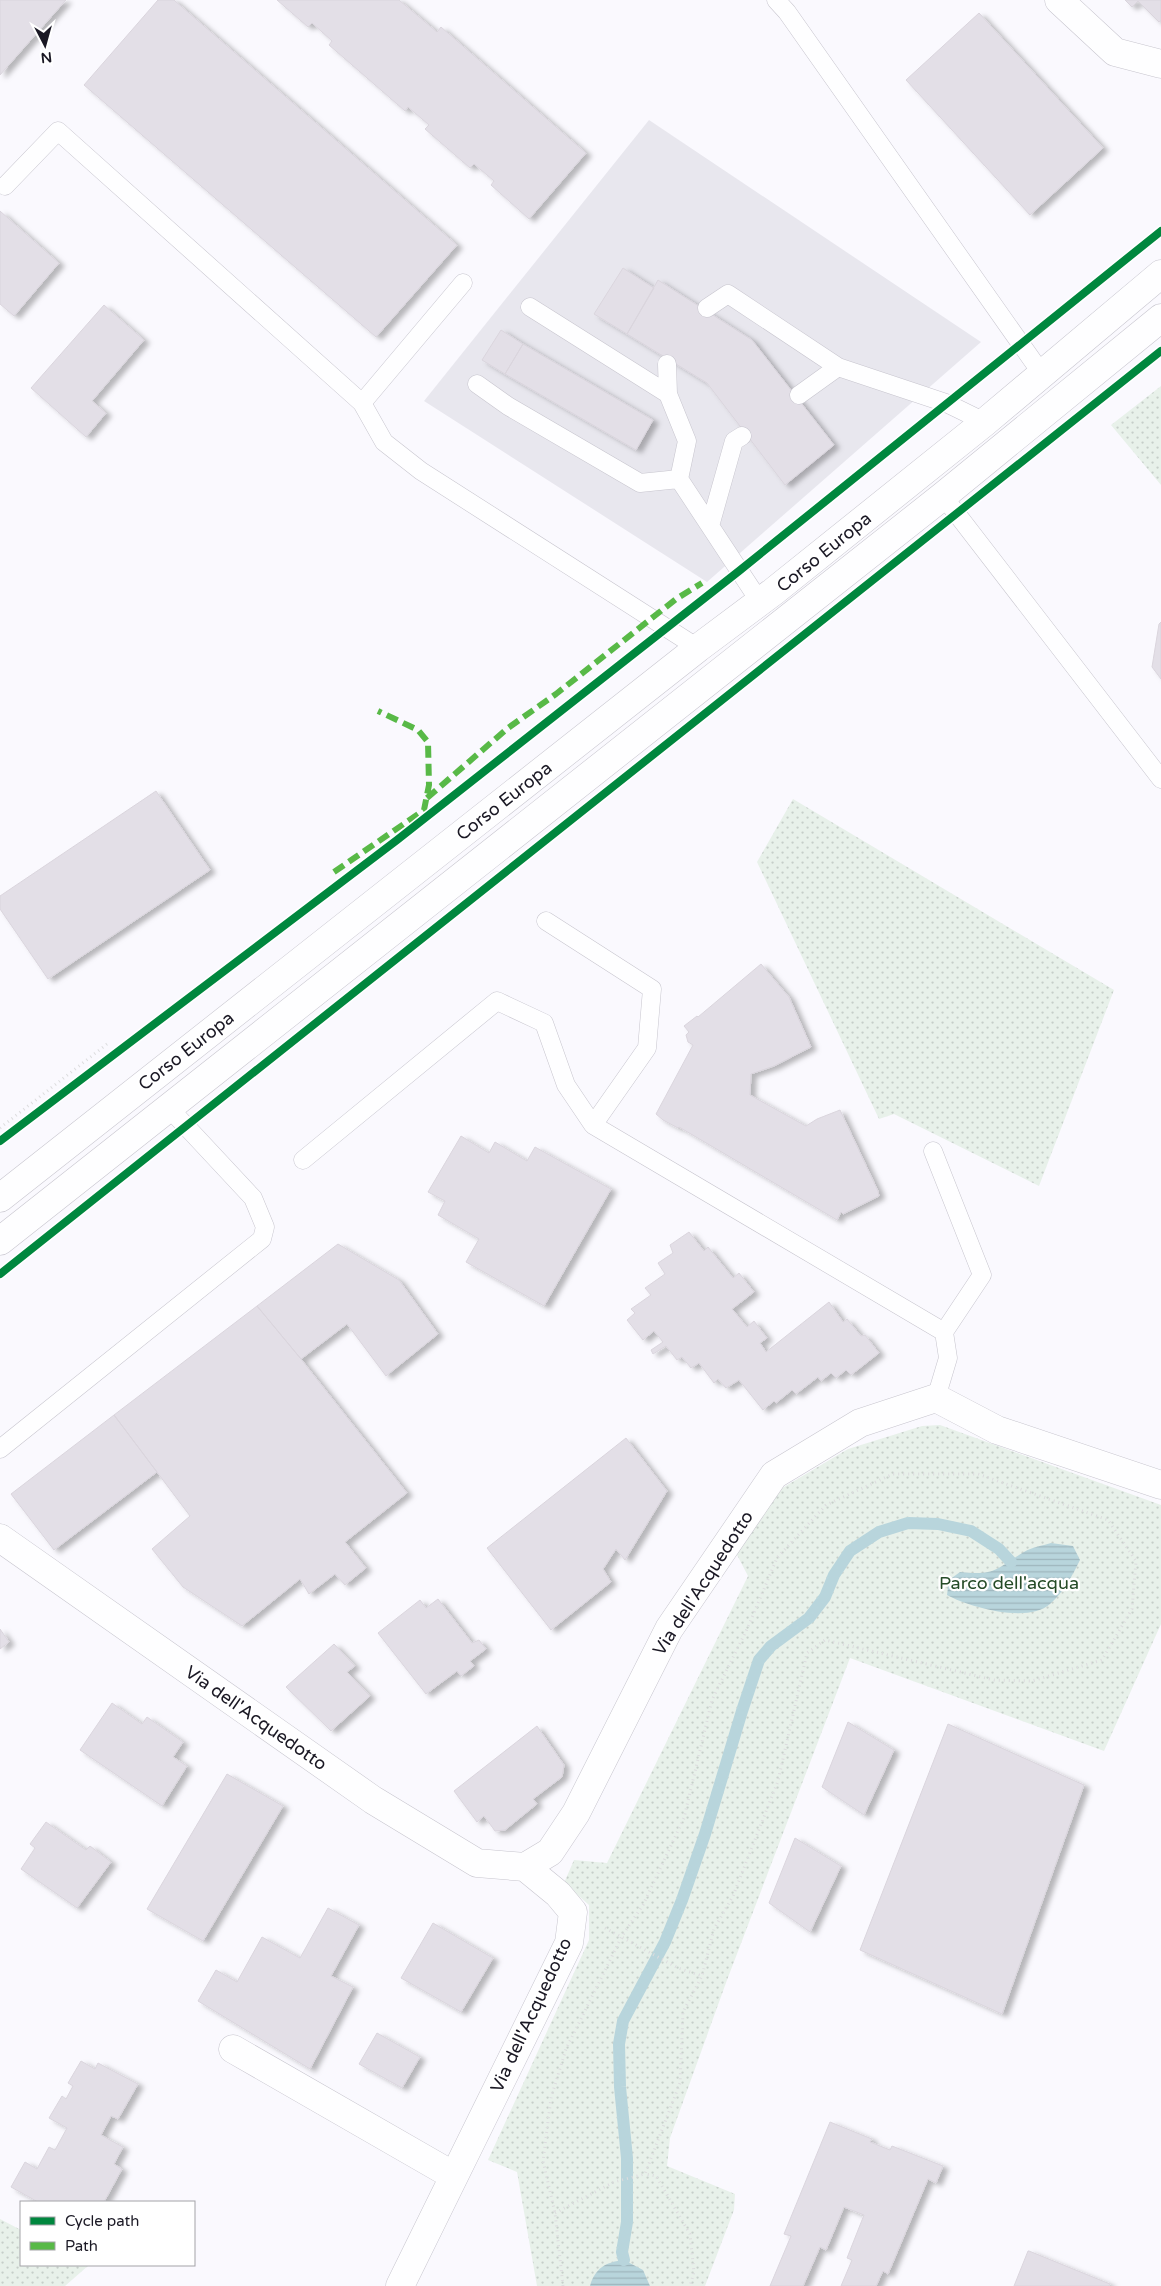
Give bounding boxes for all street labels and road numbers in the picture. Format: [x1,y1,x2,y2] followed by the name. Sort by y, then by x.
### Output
[772,507,876,597] street label: Corso Europa
[452,757,556,845] street label: Corso Europa
[134,1007,238,1095] street label: Corso Europa
[648,1506,758,1659] street label: Via dell'Acquedotto
[181,1661,331,1775] street label: Via dell'Acquedotto
[486,1934,577,2096] street label: Via dell'Acquedotto

